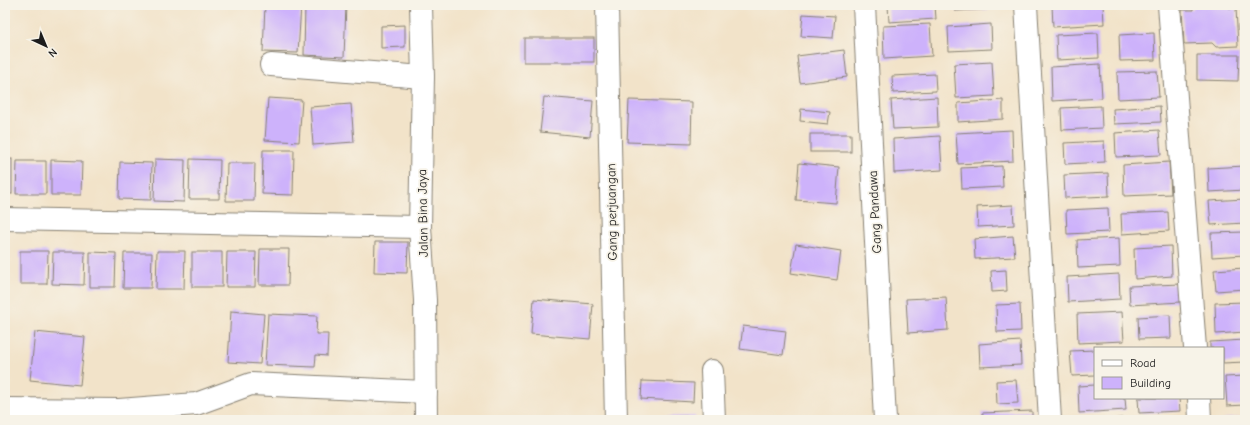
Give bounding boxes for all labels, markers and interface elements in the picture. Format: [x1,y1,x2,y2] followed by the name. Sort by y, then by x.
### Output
[26,26,66,66] north arrow
[45,46,60,60] text: N
[603,163,620,261] street label: Gang perjuangan
[414,169,431,257] street label: Jalan Bina Jaya
[865,170,884,254] street label: Gang Pandawa
[1094,347,1224,399] legend
[1130,356,1156,370] text: Road
[1130,376,1171,390] text: Building

